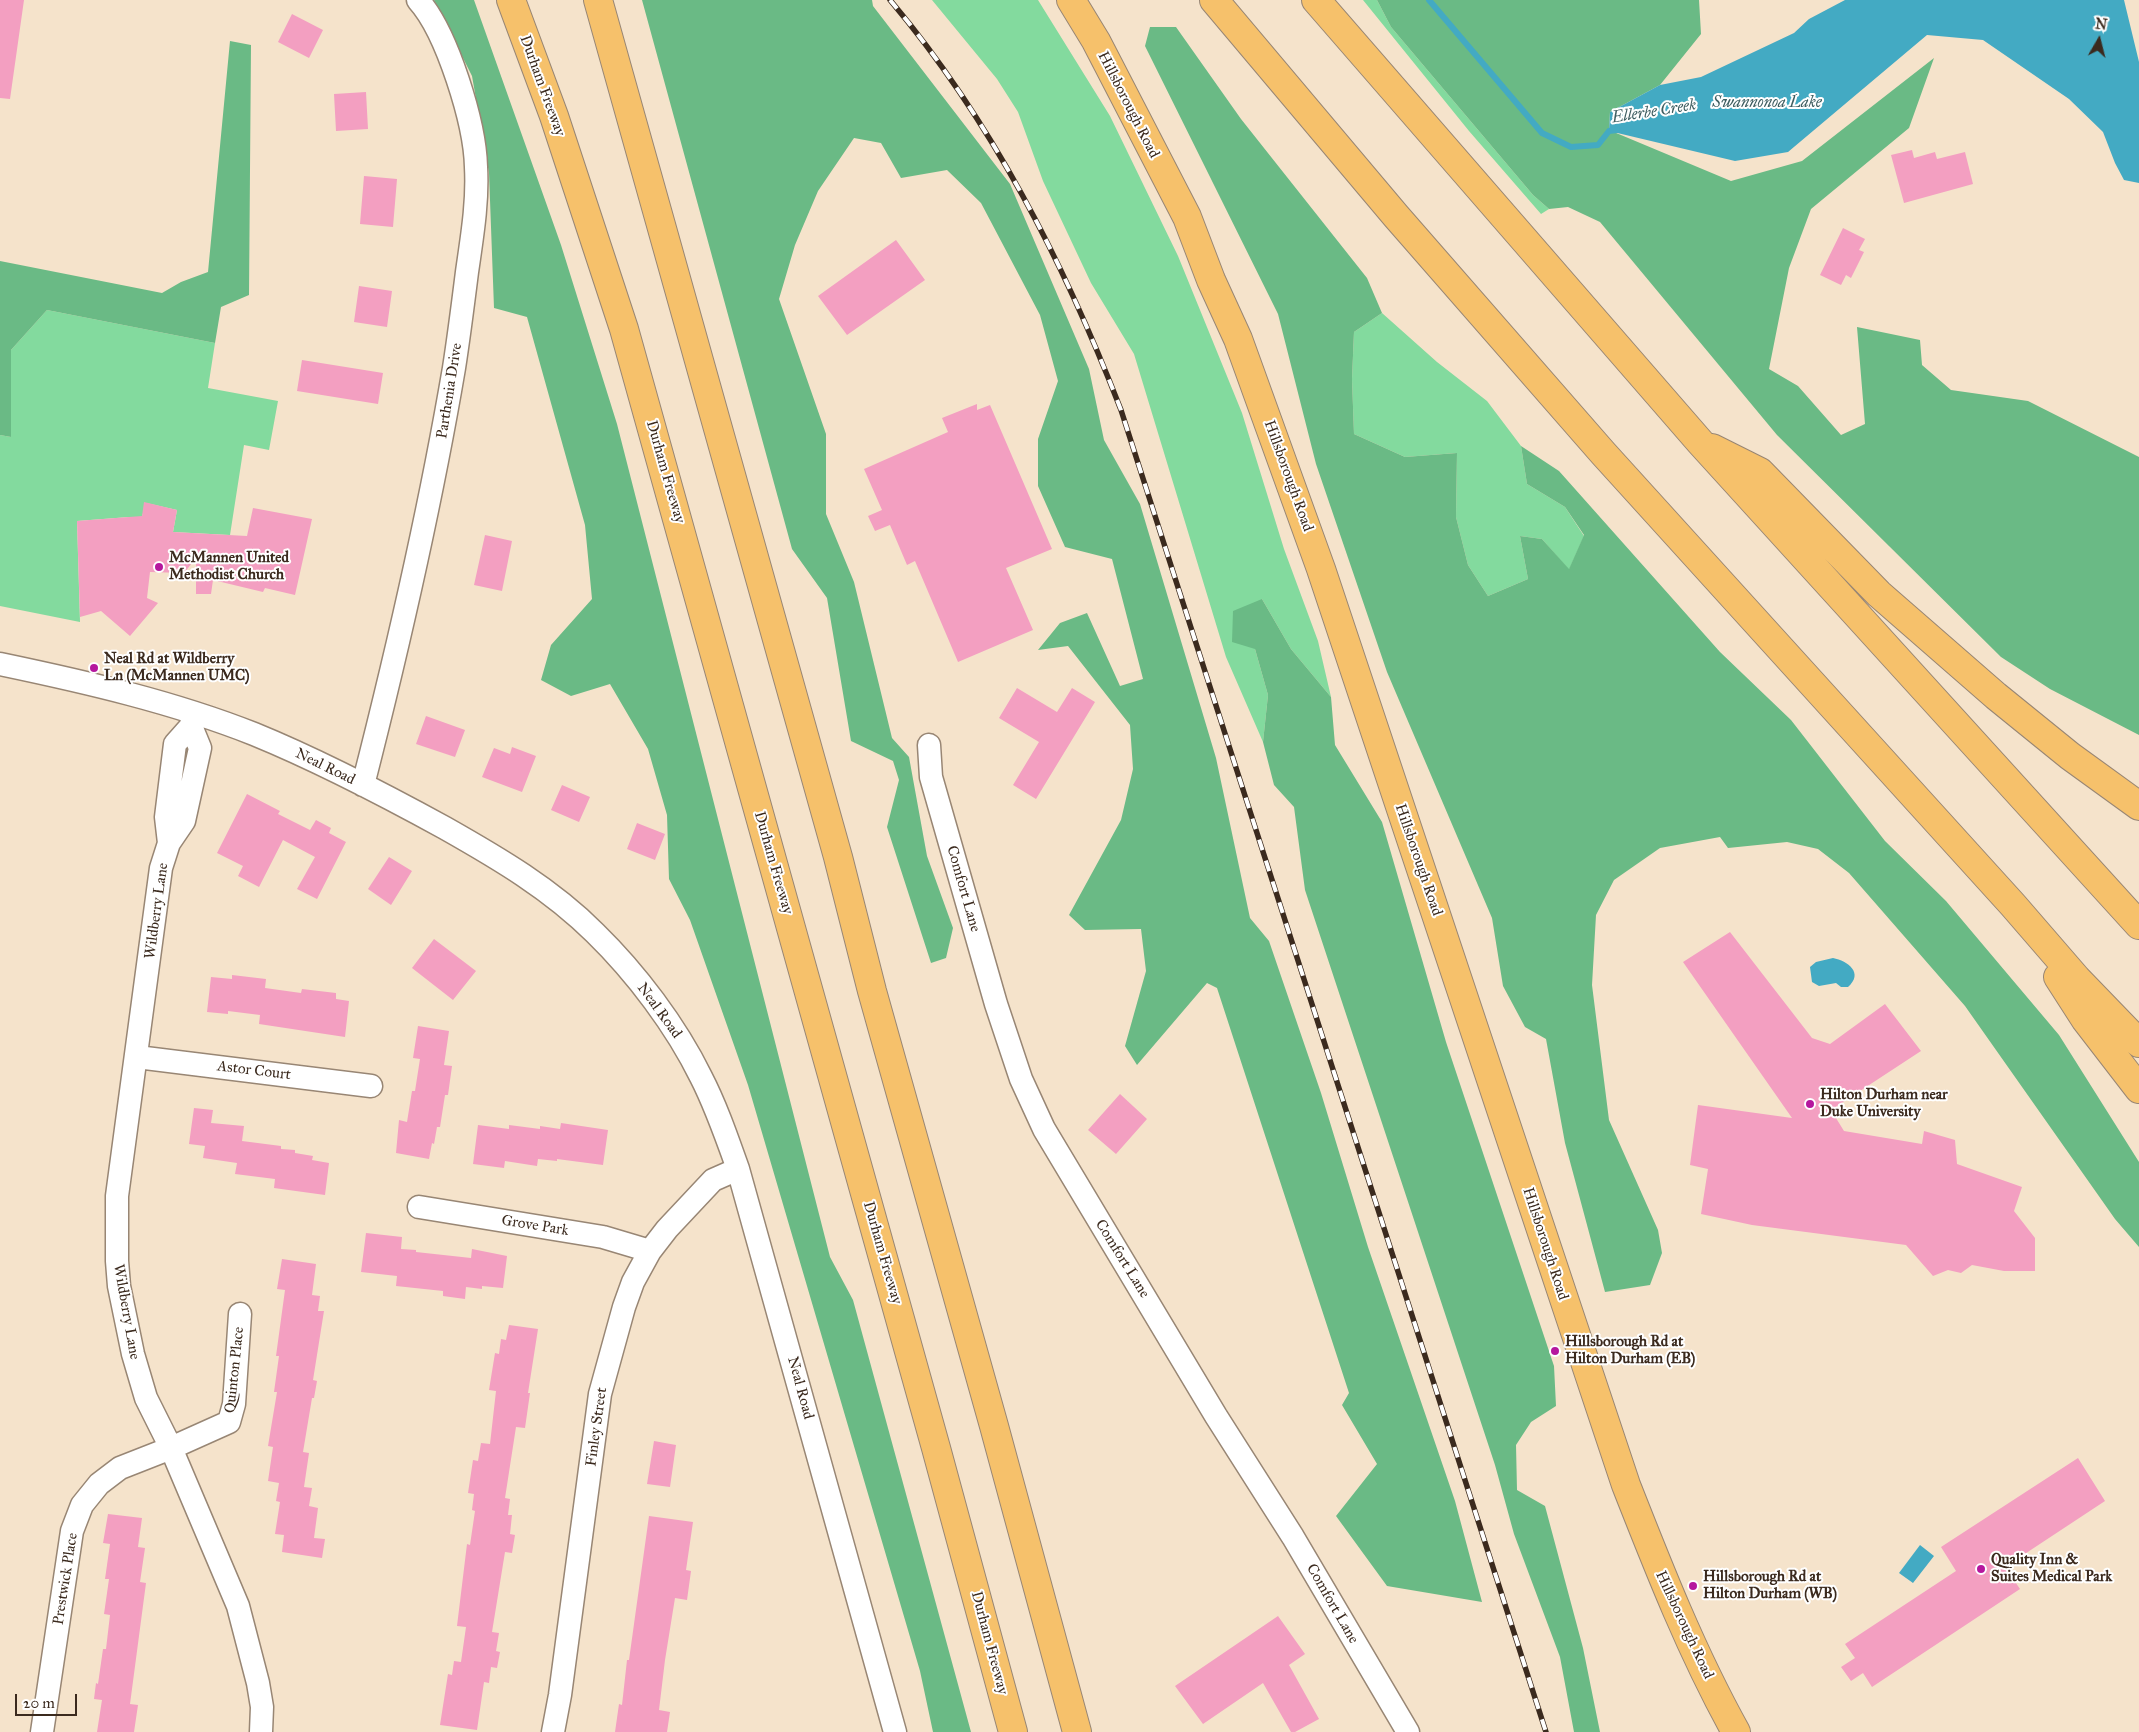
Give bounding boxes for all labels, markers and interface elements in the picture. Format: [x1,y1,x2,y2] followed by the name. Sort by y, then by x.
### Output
[2074,15,2124,65] north arrow
[2094,15,2108,34] text: N
[515,33,569,139] street label: Durham Freeway
[1093,49,1163,161] street label: Hillsborough Road
[1712,93,1822,113] water label: Swannonoa Lake
[1610,96,1698,128] water label: Ellerbe Creek
[434,342,466,440] street label: Parthenia Drive
[642,418,688,526] street label: Durham Freeway
[1259,418,1317,534] street label: Hillsborough Road
[169,549,289,584] place label: McMannen United Methodist Church
[153,561,165,573] marker: McMannen United Methodist Church
[104,650,249,685] place label: Neal Rd at Wildberry Ln (McMannen UMC)
[88,662,100,674] marker: Neal Rd at Wildberry Ln (McMannen UMC)
[292,745,358,789] street label: Neal Road
[1390,802,1446,918] street label: Hillsborough Road
[750,809,796,917] street label: Durham Freeway
[942,844,984,934] street label: Comfort Lane
[141,862,173,960] street label: Wildberry Lane
[633,980,685,1042] street label: Neal Road
[216,1058,292,1084] street label: Astor Court
[1820,1086,1948,1121] place label: Hilton Durham near Duke University
[1804,1098,1816,1110] marker: Hilton Durham near Duke University
[1518,1185,1572,1303] street label: Hillsborough Road
[859,1199,905,1307] street label: Durham Freeway
[500,1212,570,1240] street label: Grove Park
[1091,1217,1153,1301] street label: Comfort Lane
[109,1263,143,1361] street label: Wildberry Lane
[222,1326,248,1414] street label: Quinton Place
[1565,1333,1695,1368] place label: Hillsborough Rd at Hilton Durham (EB)
[1549,1345,1561,1357] marker: Hillsborough Rd at Hilton Durham (EB)
[783,1355,817,1421] street label: Neal Road
[583,1386,611,1468] street label: Finley Street
[50,1532,82,1626] street label: Prestwick Place
[1991,1551,2112,1586] place label: Quality Inn & Suites Medical Park
[1302,1561,1362,1647] street label: Comfort Lane
[1975,1563,1987,1575] marker: Quality Inn & Suites Medical Park
[1651,1568,1717,1682] street label: Hillsborough Road
[1703,1568,1837,1603] place label: Hillsborough Rd at Hilton Durham (WB)
[1687,1580,1699,1592] marker: Hillsborough Rd at Hilton Durham (WB)
[967,1589,1011,1697] street label: Durham Freeway
[18,1684,80,1716] scale bar
[23,1694,55,1712] text: 20 m

